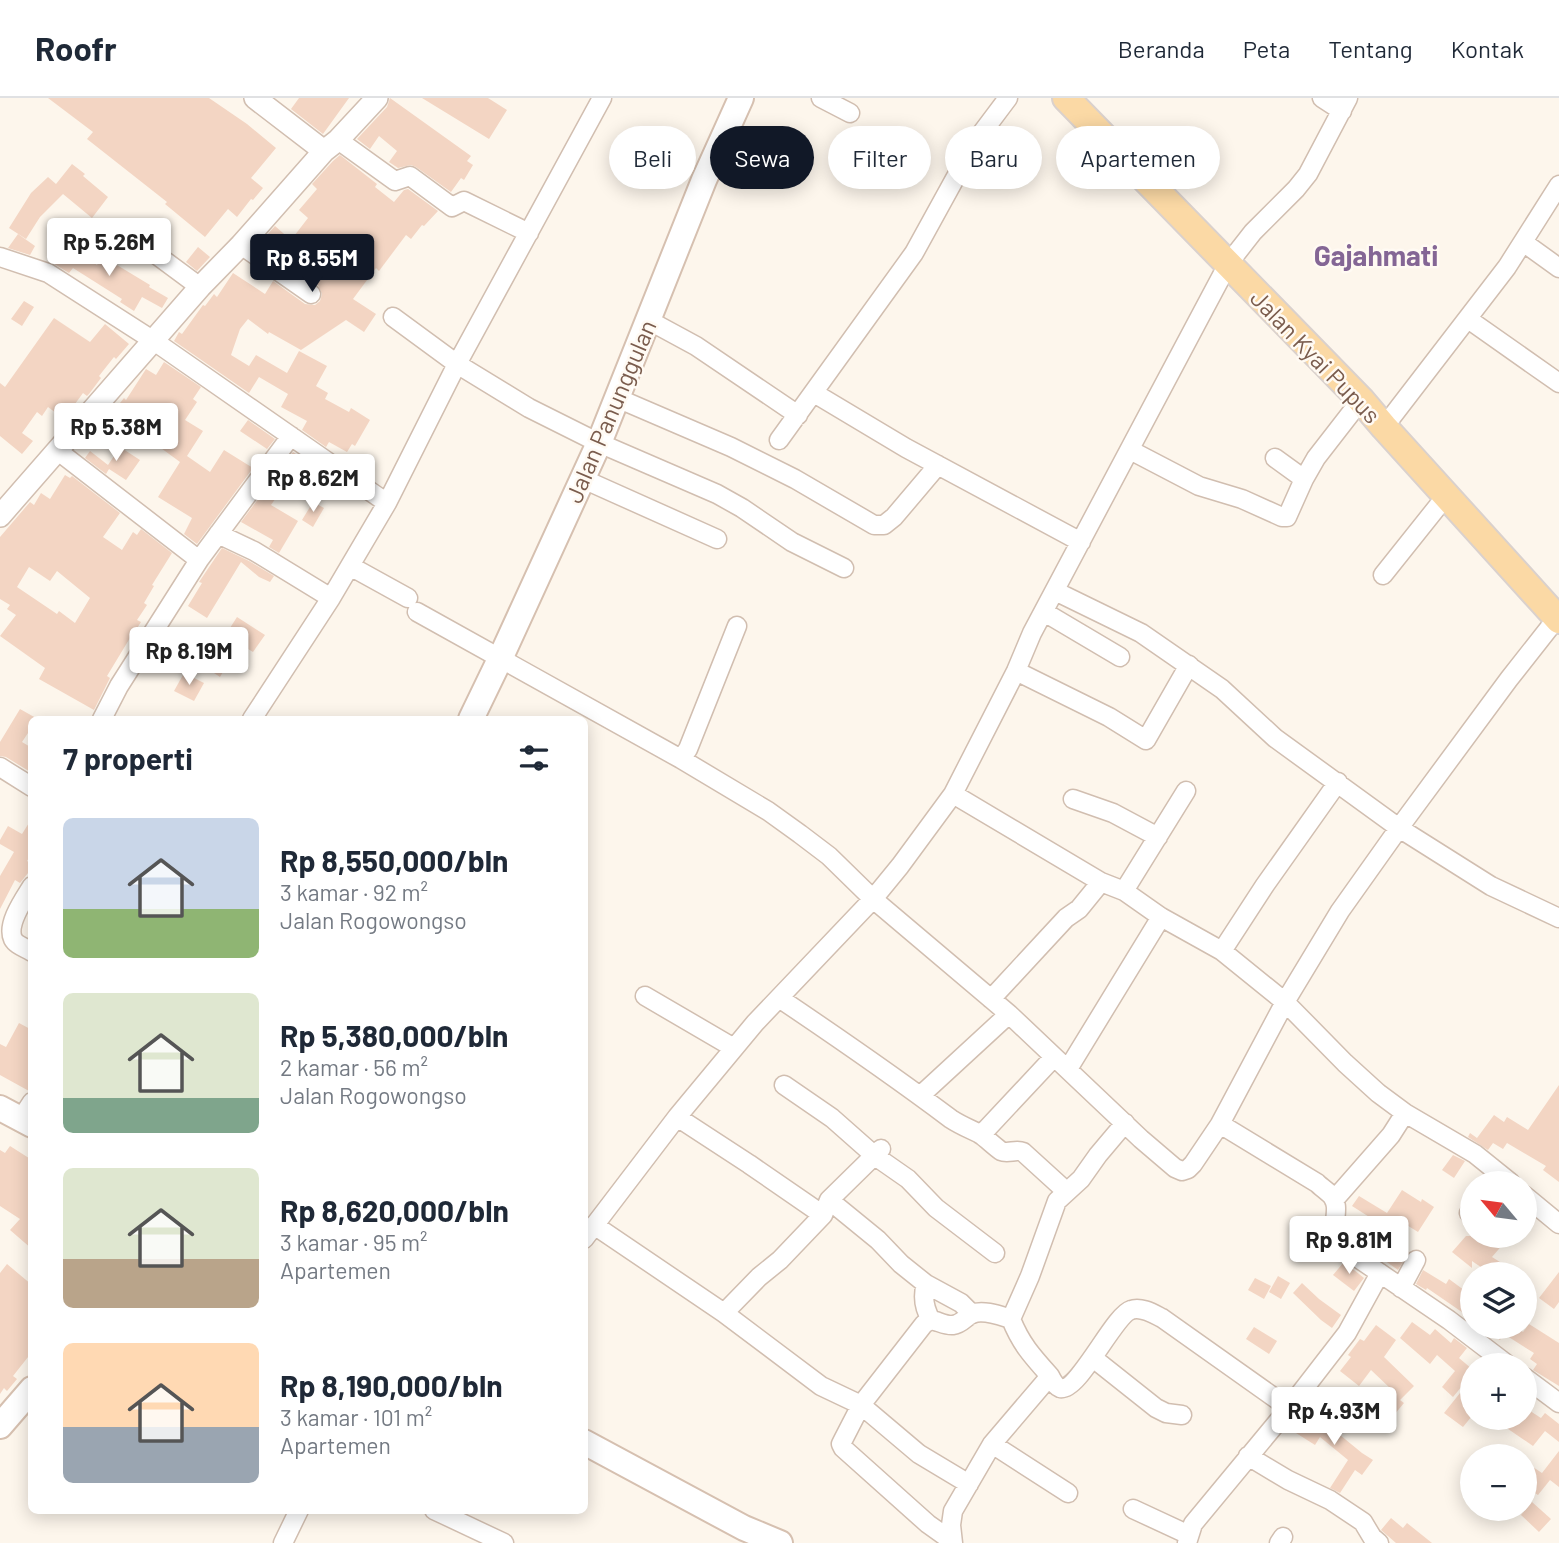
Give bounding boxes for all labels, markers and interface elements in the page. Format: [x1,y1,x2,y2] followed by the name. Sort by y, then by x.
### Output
[35,28,117,68] text: Roofr
[1118,34,1205,63] text: Beranda
[1243,34,1290,63] text: Peta
[1328,34,1413,63] text: Tentang
[1451,34,1524,63] text: Kontak
[609,126,696,189] chip: Beli
[710,126,814,189] chip: Sewa
[828,126,931,189] chip: Filter
[945,126,1042,189] chip: Baru
[1056,126,1220,189] chip: Apartemen
[37,218,181,278] pin: Rp 5.26M
[63,227,155,255] text: Rp 5.26M
[240,234,384,294] pin: Rp 8.55M
[1314,238,1438,272] district label: Gajahmati
[266,243,358,271] text: Rp 8.55M
[1245,283,1387,429] street label: Jalan Kyai Pupus
[558,315,662,507] street label: Jalan Panunggulan
[44,404,188,463] pin: Rp 5.38M
[70,412,162,440] text: Rp 5.38M
[241,454,385,514] pin: Rp 8.62M
[267,463,359,491] text: Rp 8.62M
[117,628,261,687] pin: Rp 8.19M
[145,636,233,664] text: Rp 8.19M
[515,739,553,777] icon: filters
[63,740,193,776] text: 7 properti
[280,842,508,878] text: Rp 8,550,000/bln
[119,846,203,930] icon: home
[280,878,428,906] text: 3 kamar · 92 m²
[280,906,467,934] text: Jalan Rogowongso
[280,1017,508,1053] text: Rp 5,380,000/bln
[119,1021,203,1105] icon: home
[280,1053,428,1081] text: 2 kamar · 56 m²
[280,1081,467,1109] text: Jalan Rogowongso
[1460,1171,1536,1248] north arrow
[1460,1171,1537,1521] map controls
[280,1192,509,1228] text: Rp 8,620,000/bln
[119,1196,203,1280] icon: home
[1277,1216,1421,1276] pin: Rp 9.81M
[1306,1225,1393,1253] text: Rp 9.81M
[280,1228,428,1256] text: 3 kamar · 95 m²
[280,1256,391,1284] text: Apartemen
[1460,1262,1537,1339] button: layers
[1460,1353,1537,1430] button: +
[280,1367,503,1403] text: Rp 8,190,000/bln
[119,1371,203,1455] icon: home
[1262,1388,1406,1447] pin: Rp 4.93M
[1288,1396,1381,1424] text: Rp 4.93M
[280,1403,432,1431] text: 3 kamar · 101 m²
[280,1431,391,1459] text: Apartemen
[1460,1444,1537,1521] button: −

